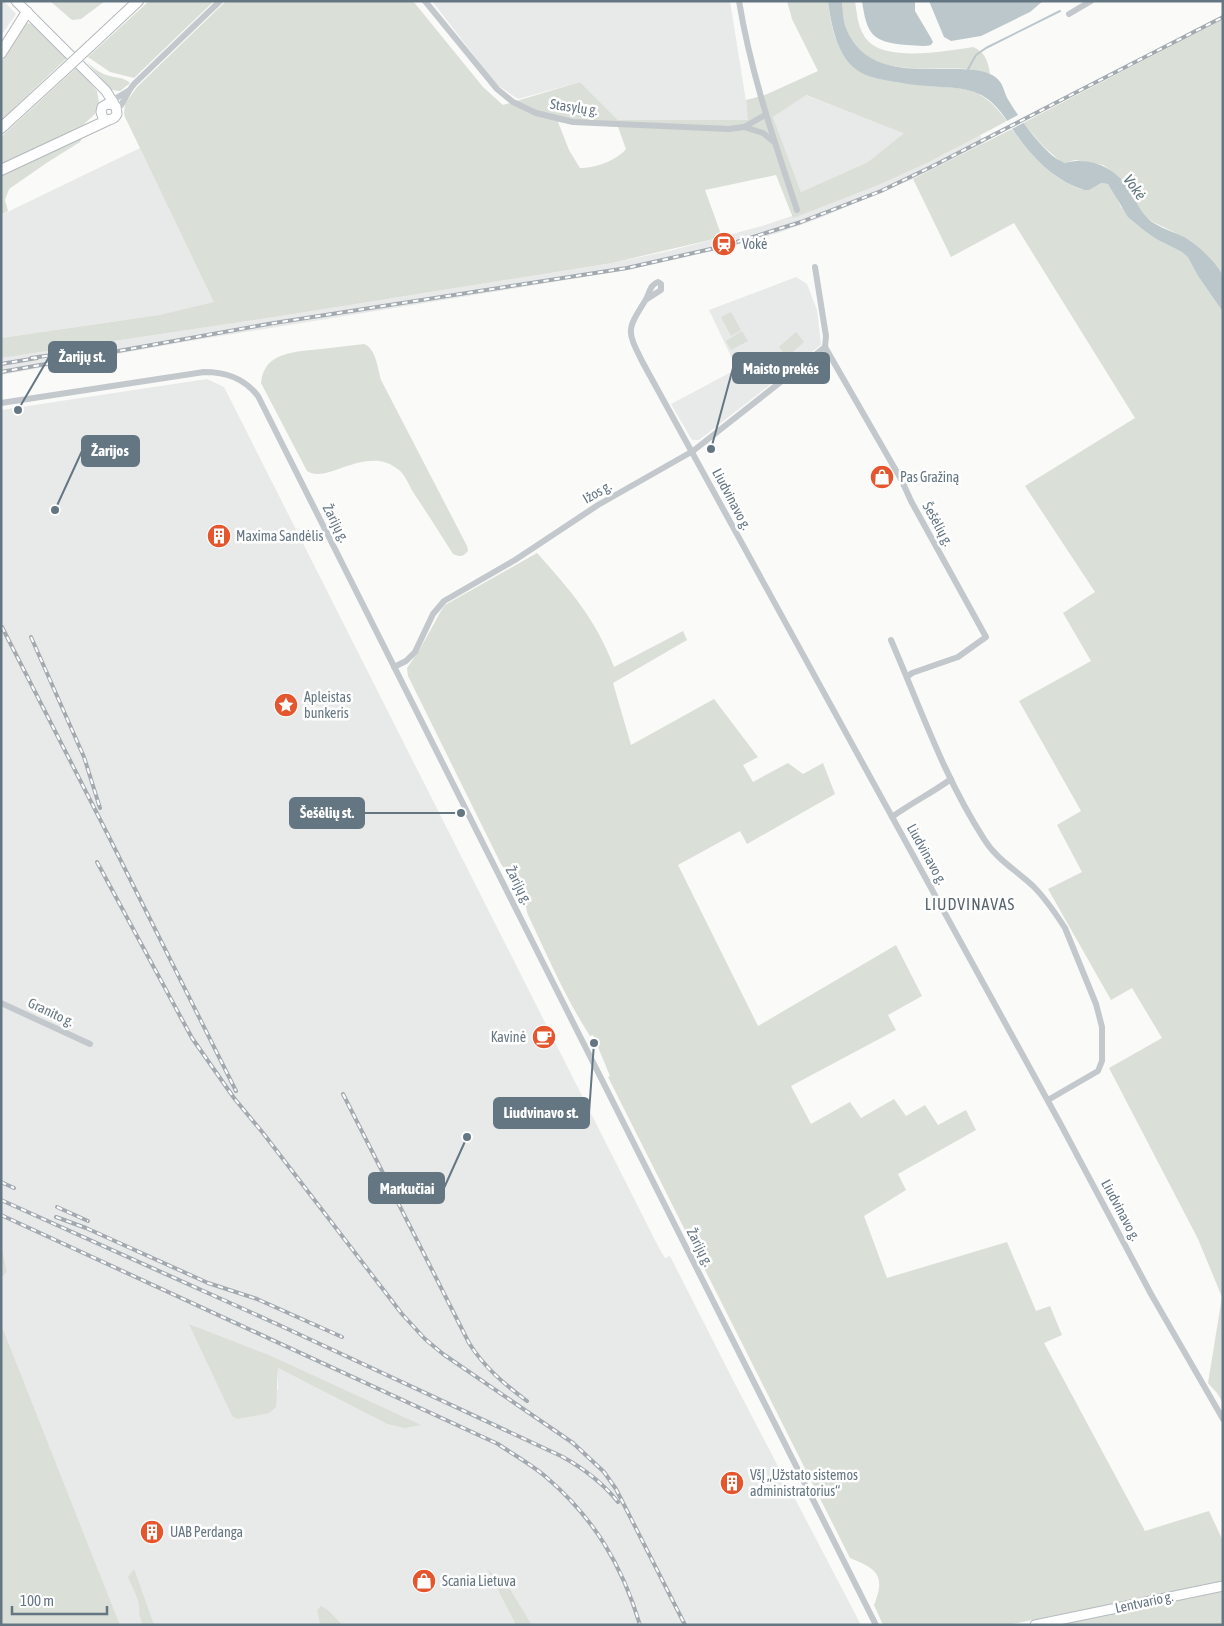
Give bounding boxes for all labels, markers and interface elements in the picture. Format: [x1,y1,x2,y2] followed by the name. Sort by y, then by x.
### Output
[549,96,599,118] street label: Stasylų g.
[1120,171,1150,203] water label: Vokė
[711,231,737,257] station icon: Vokė
[742,236,767,252] place label: Vokė
[49,342,116,372] callout: Žarijų st.
[59,348,106,365] text: Žarijų st.
[733,353,829,383] callout: Maisto prekės
[743,360,820,377] text: Maisto prekės
[82,436,139,466] callout: Žarijos
[91,442,129,459] text: Žarijos
[869,464,895,490] shop icon: Pas Gražiną
[709,466,755,532] street label: Liudvinavo g.
[900,469,959,485] place label: Pas Gražiną
[580,477,614,507] street label: Ižos g.
[919,499,957,549] street label: Šešėlių g.
[320,501,352,545] street label: Žarijų g.
[206,523,232,549] building icon: Maxima Sandėlis
[236,528,323,544] place label: Maxima Sandėlis
[304,689,351,721] place label: Apleistas bunkeris
[273,692,299,718] place icon: Apleistas bunkeris
[290,798,364,828] callout: Šešėlių st.
[300,804,354,821] text: Šešėlių st.
[904,821,950,887] street label: Liudvinavo g.
[503,863,535,907] street label: Žarijų g.
[925,895,1015,913] district label: LIUDVINAVAS
[26,994,76,1030] street label: Granito g.
[531,1024,557,1050] cafe icon: Kavinė
[491,1029,526,1045] place label: Kavinė
[494,1098,589,1128] callout: Liudvinavo st.
[504,1104,579,1121] text: Liudvinavo st.
[369,1173,444,1203] callout: Markučiai
[1098,1177,1144,1243] street label: Liudvinavo g.
[380,1180,434,1197] text: Markučiai
[684,1225,716,1269] street label: Žarijų g.
[750,1467,858,1499] place label: VšĮ „Užstato sistemos administratorius“
[719,1470,745,1496] building icon: VšĮ „Užstato sistemos administratorius“
[139,1519,165,1545] building icon: UAB Perdanga
[170,1524,243,1540] place label: UAB Perdanga
[411,1568,437,1594] shop icon: Scania Lietuva
[442,1573,516,1589] place label: Scania Lietuva
[12,1584,108,1616] scale bar
[1113,1588,1175,1616] street label: Lentvario g.
[20,1592,54,1609] text: 100 m

